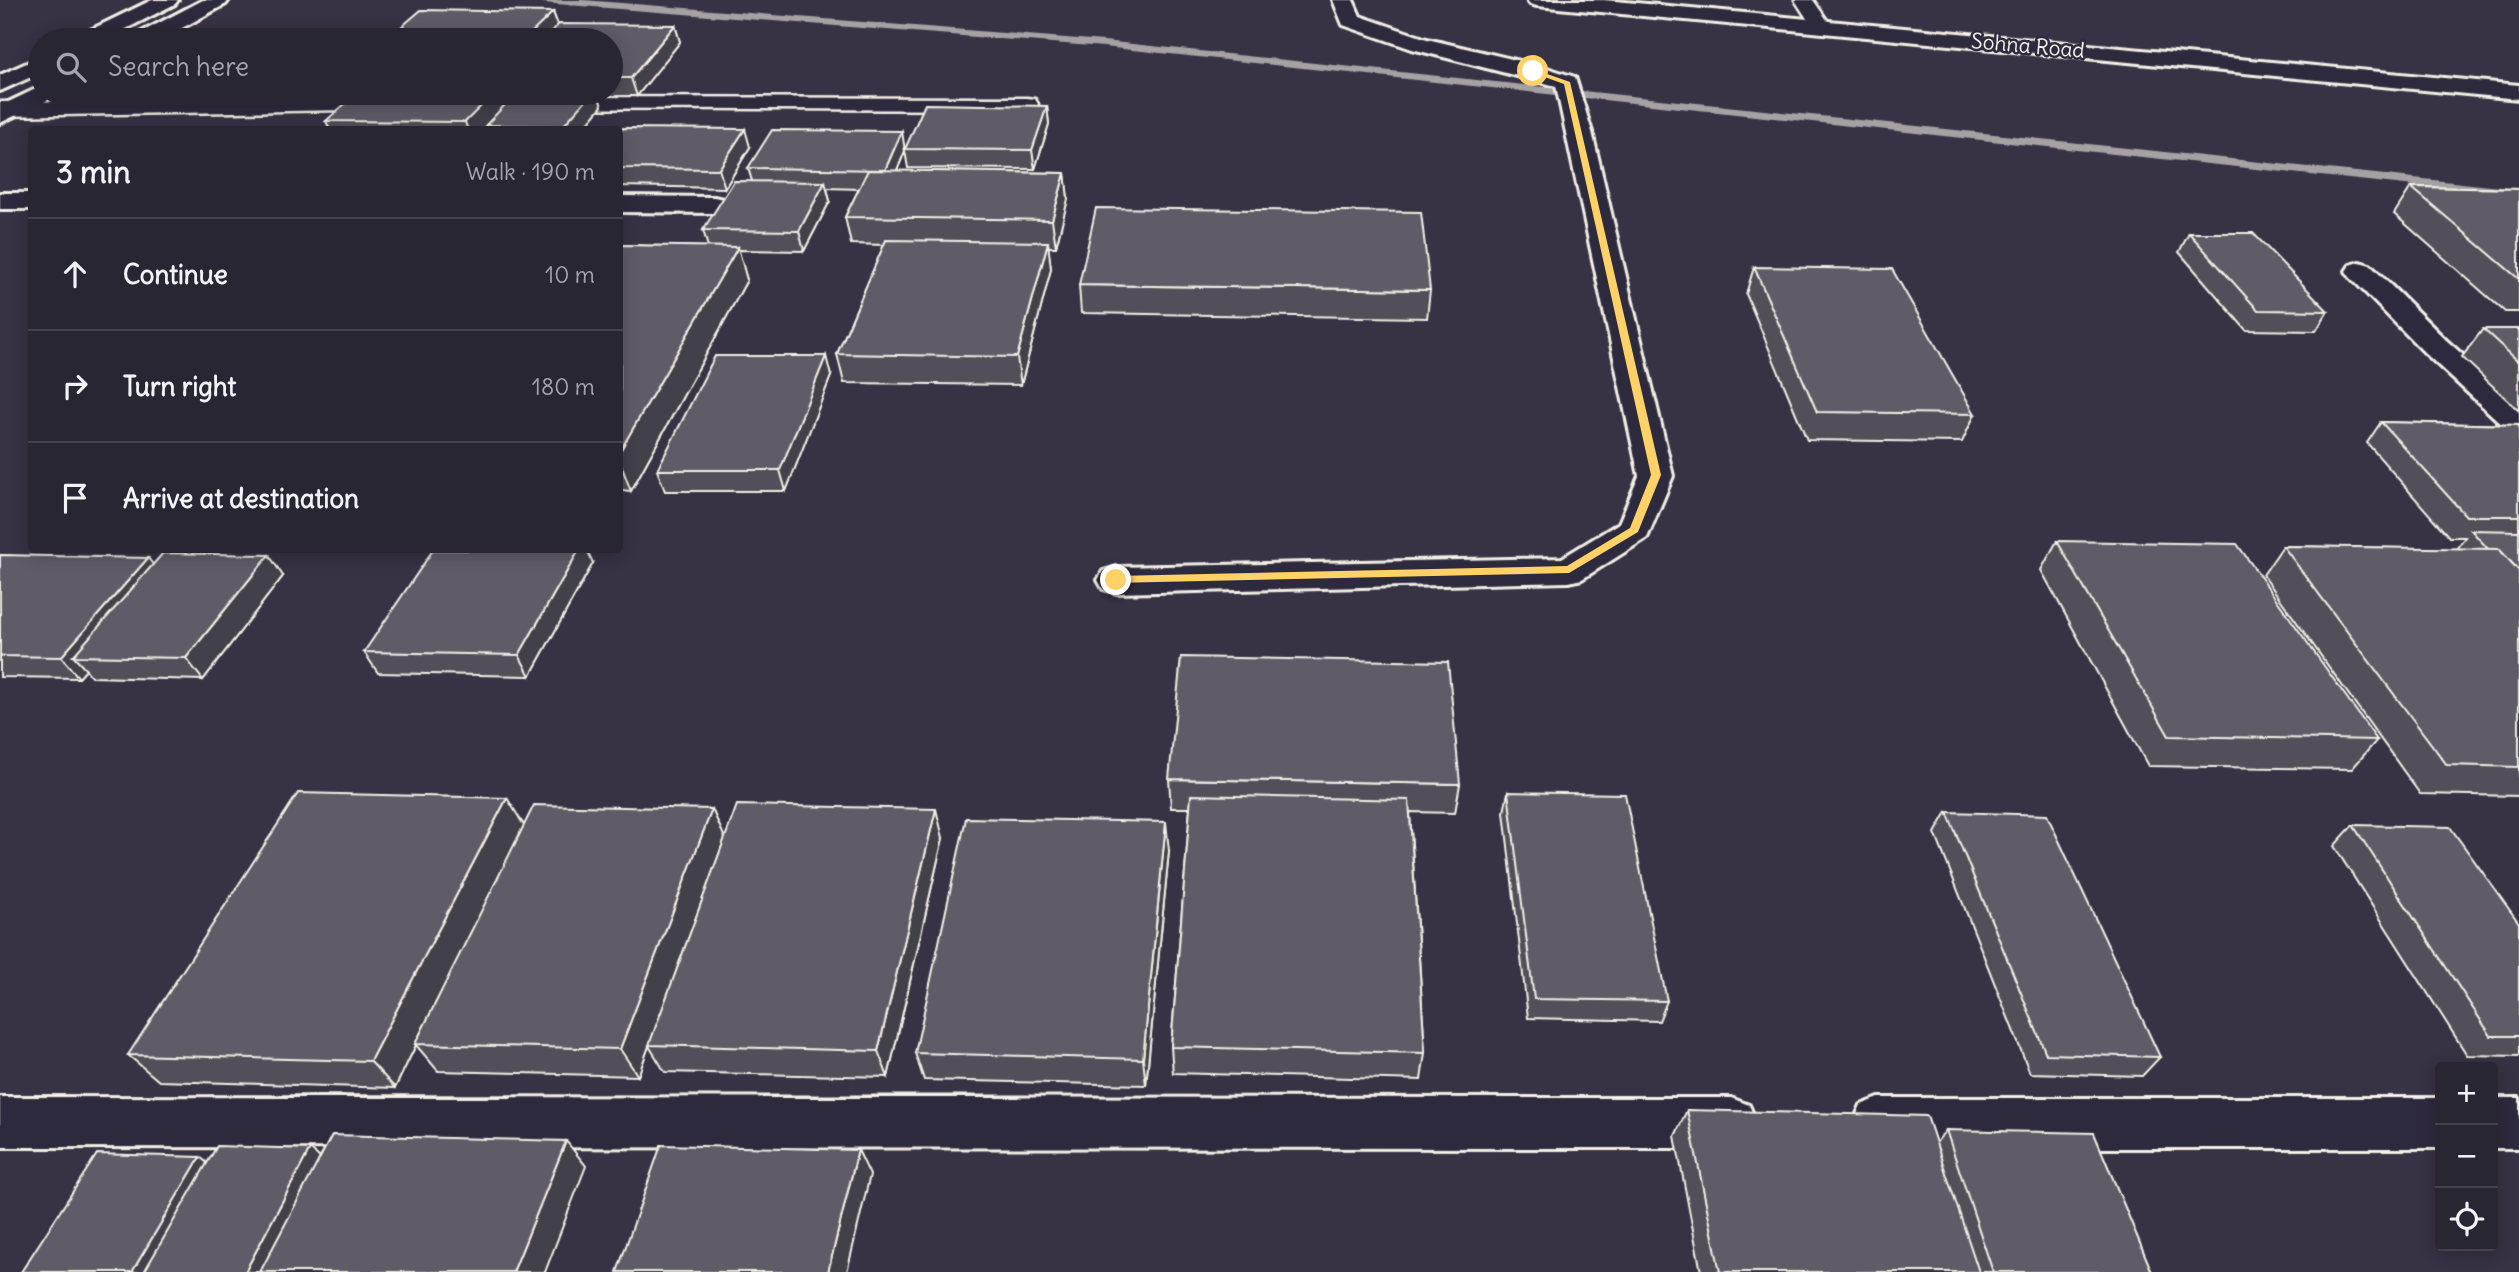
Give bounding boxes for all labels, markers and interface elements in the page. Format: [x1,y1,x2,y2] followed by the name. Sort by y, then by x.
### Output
[1970,27,2086,64] street label: Sohna Road
[28,28,623,105] search box
[52,48,90,86] icon: search
[108,50,249,83] text: Search here
[1517,55,1548,86] route start
[56,153,131,191] text: 3 min
[466,157,595,186] text: Walk · 190 m
[56,255,94,293] icon: ahead
[123,258,228,291] text: Continue
[545,260,595,289] text: 10 m
[56,367,94,405] icon: right
[123,370,236,403] text: Turn right
[532,372,595,401] text: 180 m
[56,479,94,517] icon: arrive
[123,482,359,515] text: Arrive at destination
[1100,564,1131,595] route end
[2435,1062,2498,1251] map controls
[2435,1062,2498,1125] button: +
[2435,1125,2498,1188] button: −
[2435,1188,2498,1251] button: locate

